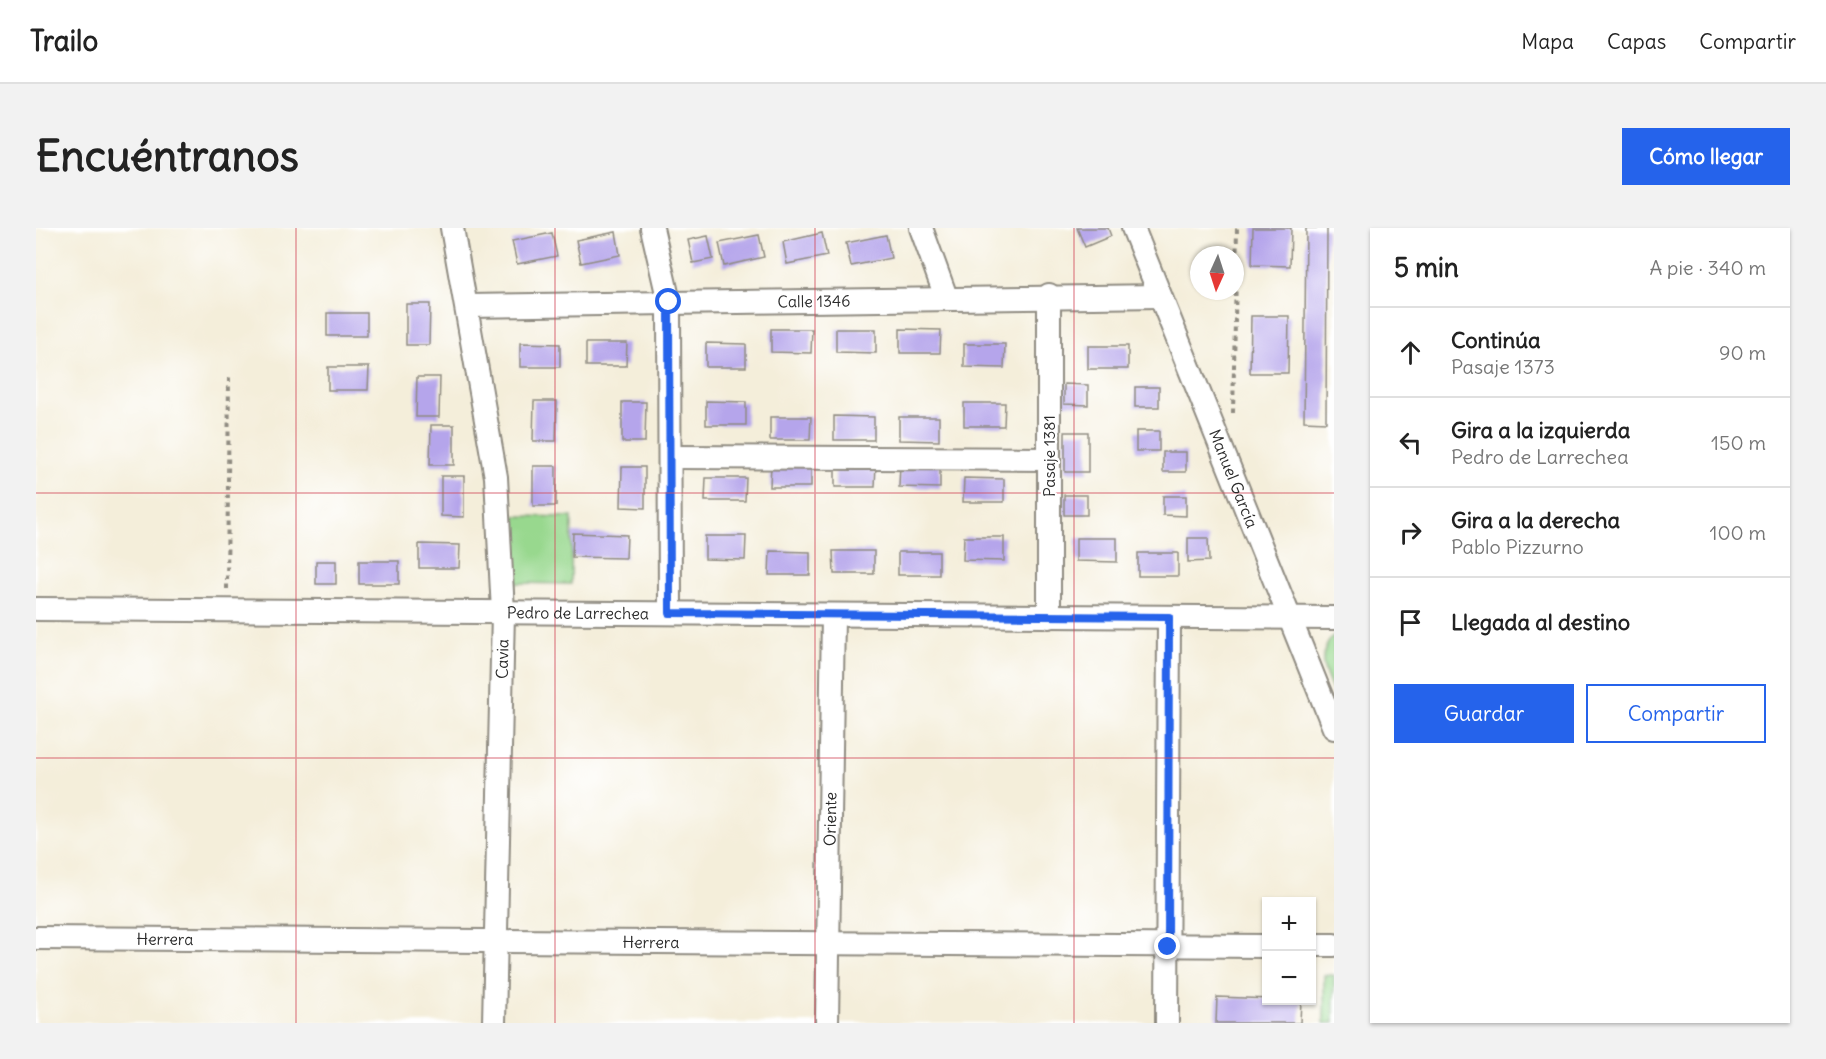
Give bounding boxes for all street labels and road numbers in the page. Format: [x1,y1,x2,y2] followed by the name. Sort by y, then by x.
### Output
[777,290,851,312] street label: Calle 1346
[1039,415,1059,497] street label: Pasaje 1381
[1205,426,1262,531] street label: Manuel García
[507,602,649,623] street label: Pedro de Larrechea
[492,639,512,679] street label: Cavia
[820,792,840,846] street label: Oriente
[137,929,193,949] street label: Herrera
[623,932,679,952] street label: Herrera

